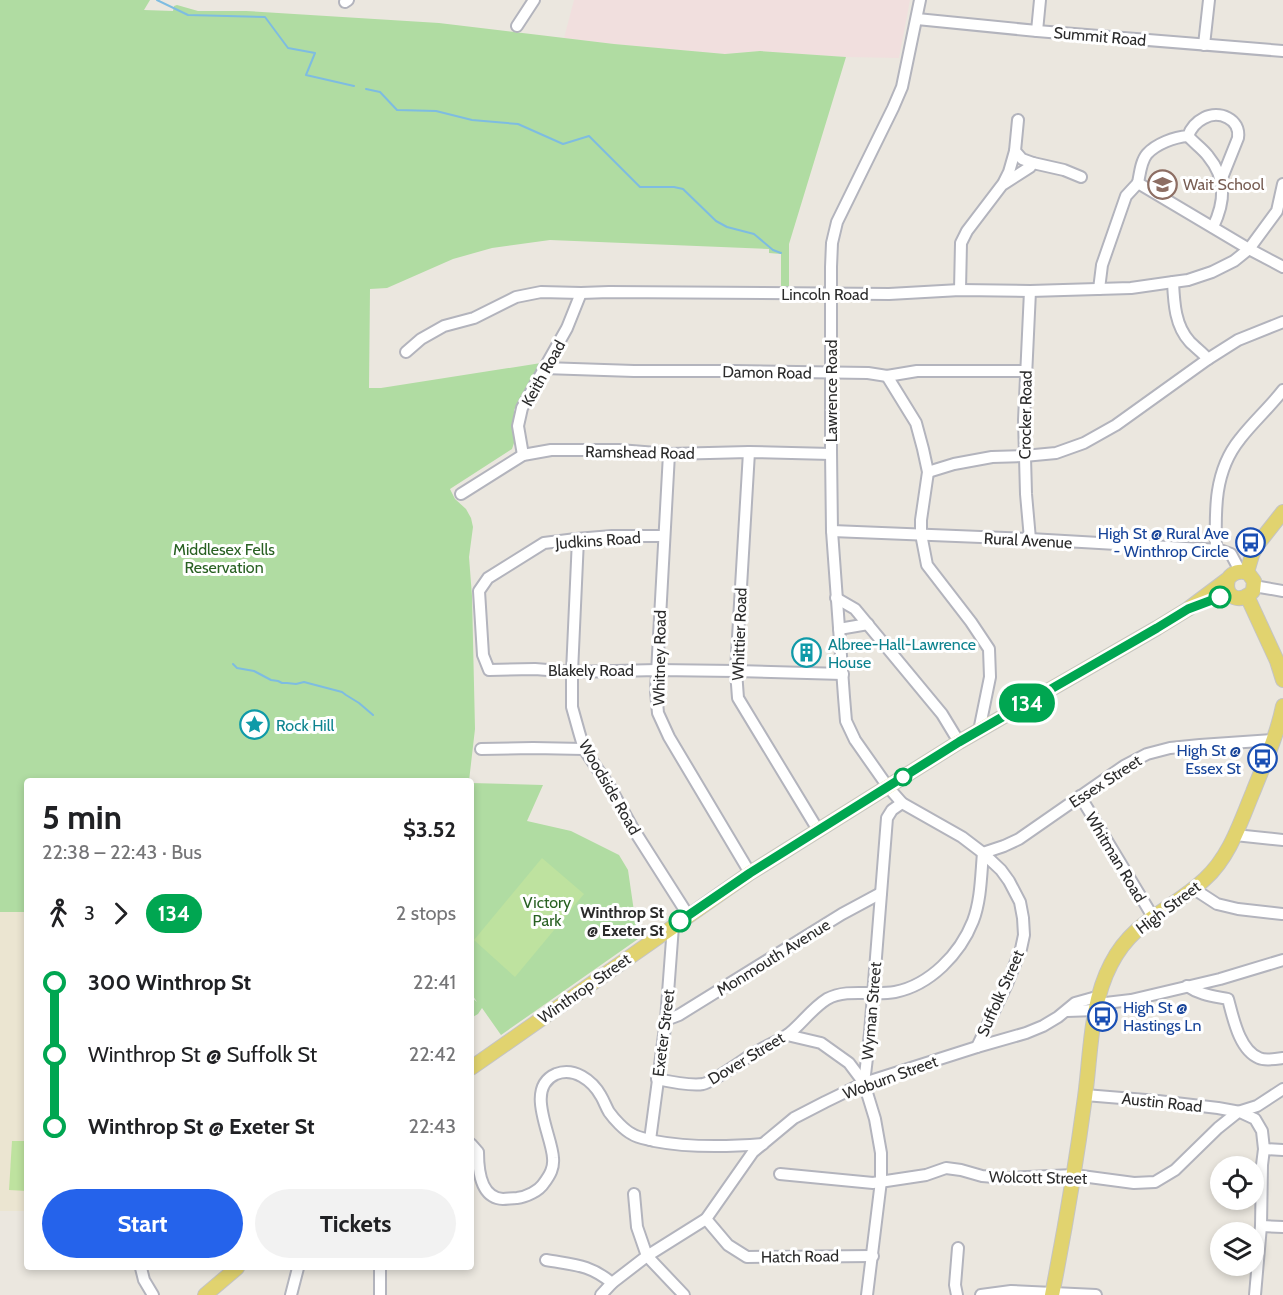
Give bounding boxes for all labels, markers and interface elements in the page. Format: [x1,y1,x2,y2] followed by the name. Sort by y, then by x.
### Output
[1053,23,1147,50] street label: Summit Road
[1146,168,1178,200] school or university icon: Wait School
[1183,175,1264,194] place label: Wait School
[781,285,869,304] street label: Lincoln Road
[518,337,569,410] street label: Keith Road
[822,340,841,442] street label: Lawrence Road
[722,362,812,383] street label: Damon Road
[1015,370,1036,460] street label: Crocker Road
[585,442,695,463] street label: Ramshead Road
[1098,524,1229,561] place label: High St @ Rural Ave - Winthrop Circle
[1234,526,1266,558] bus stop icon: High St @ Rural Ave - Winthrop Circle
[554,528,641,553] street label: Judkins Road
[983,529,1073,552] street label: Rural Avenue
[173,540,275,577] park label: Middlesex Fells Reservation
[1209,586,1231,608] unlabelled marker
[728,587,751,681] street label: Whittier Road
[649,610,670,706] street label: Whitney Road
[828,635,976,672] place label: Albree-Hall-Lawrence House
[791,637,823,669] building icon: Albree-Hall-Lawrence House
[548,661,634,680] street label: Blakely Road
[992,684,1062,722] line badge: 134
[1011,691,1043,716] text: 134
[239,709,271,741] place icon: Rock Hill
[276,716,334,735] place label: Rock Hill
[575,736,644,838] street label: Woodside Road
[1177,741,1242,778] place label: High St @ Essex St
[1246,743,1278,775] bus stop icon: High St @ Essex St
[1066,751,1146,812] street label: Essex Street
[894,768,912,786] unlabelled marker
[42,797,122,837] text: 5 min
[1081,809,1150,906] street label: Whitman Road
[403,816,456,843] text: $3.52
[42,840,202,864] text: 22:38 – 22:43 · Bus
[1132,877,1205,938] street label: High Street
[523,893,571,930] park label: Victory Park
[42,897,75,930] icon: walk
[104,897,137,930] icon: forward
[84,901,95,925] text: 3
[158,901,190,926] text: 134
[396,901,456,925] text: 2 stops
[580,903,664,940] place label: Winthrop St @ Exeter St
[669,910,691,932] marker: Winthrop St @ Exeter St
[713,915,833,1000] street label: Monmouth Avenue
[973,947,1028,1039] street label: Suffolk Street
[534,949,635,1027] street label: Winthrop Street
[858,961,885,1061] street label: Wyman Street
[88,969,251,996] text: 300 Winthrop St
[413,970,456,994] text: 22:41
[649,988,678,1078] street label: Exeter Street
[1123,998,1201,1035] place label: High St @ Hastings Ln
[1086,1000,1118,1032] bus stop icon: High St @ Hastings Ln
[705,1028,788,1089] street label: Dover Street
[88,1041,317,1068] text: Winthrop St @ Suffolk St
[409,1042,456,1066] text: 22:42
[840,1051,941,1103] street label: Woburn Street
[1121,1089,1203,1116] street label: Austin Road
[88,1113,315,1140] text: Winthrop St @ Exeter St
[409,1114,456,1138] text: 22:43
[1210,1156,1264,1276] map controls
[1210,1156,1264,1210] button: locate
[989,1167,1088,1188] street label: Wolcott Street
[42,1189,243,1258] button: Start
[255,1189,456,1258] button: Tickets
[1210,1222,1264,1276] button: layers
[761,1246,839,1267] street label: Hatch Road

